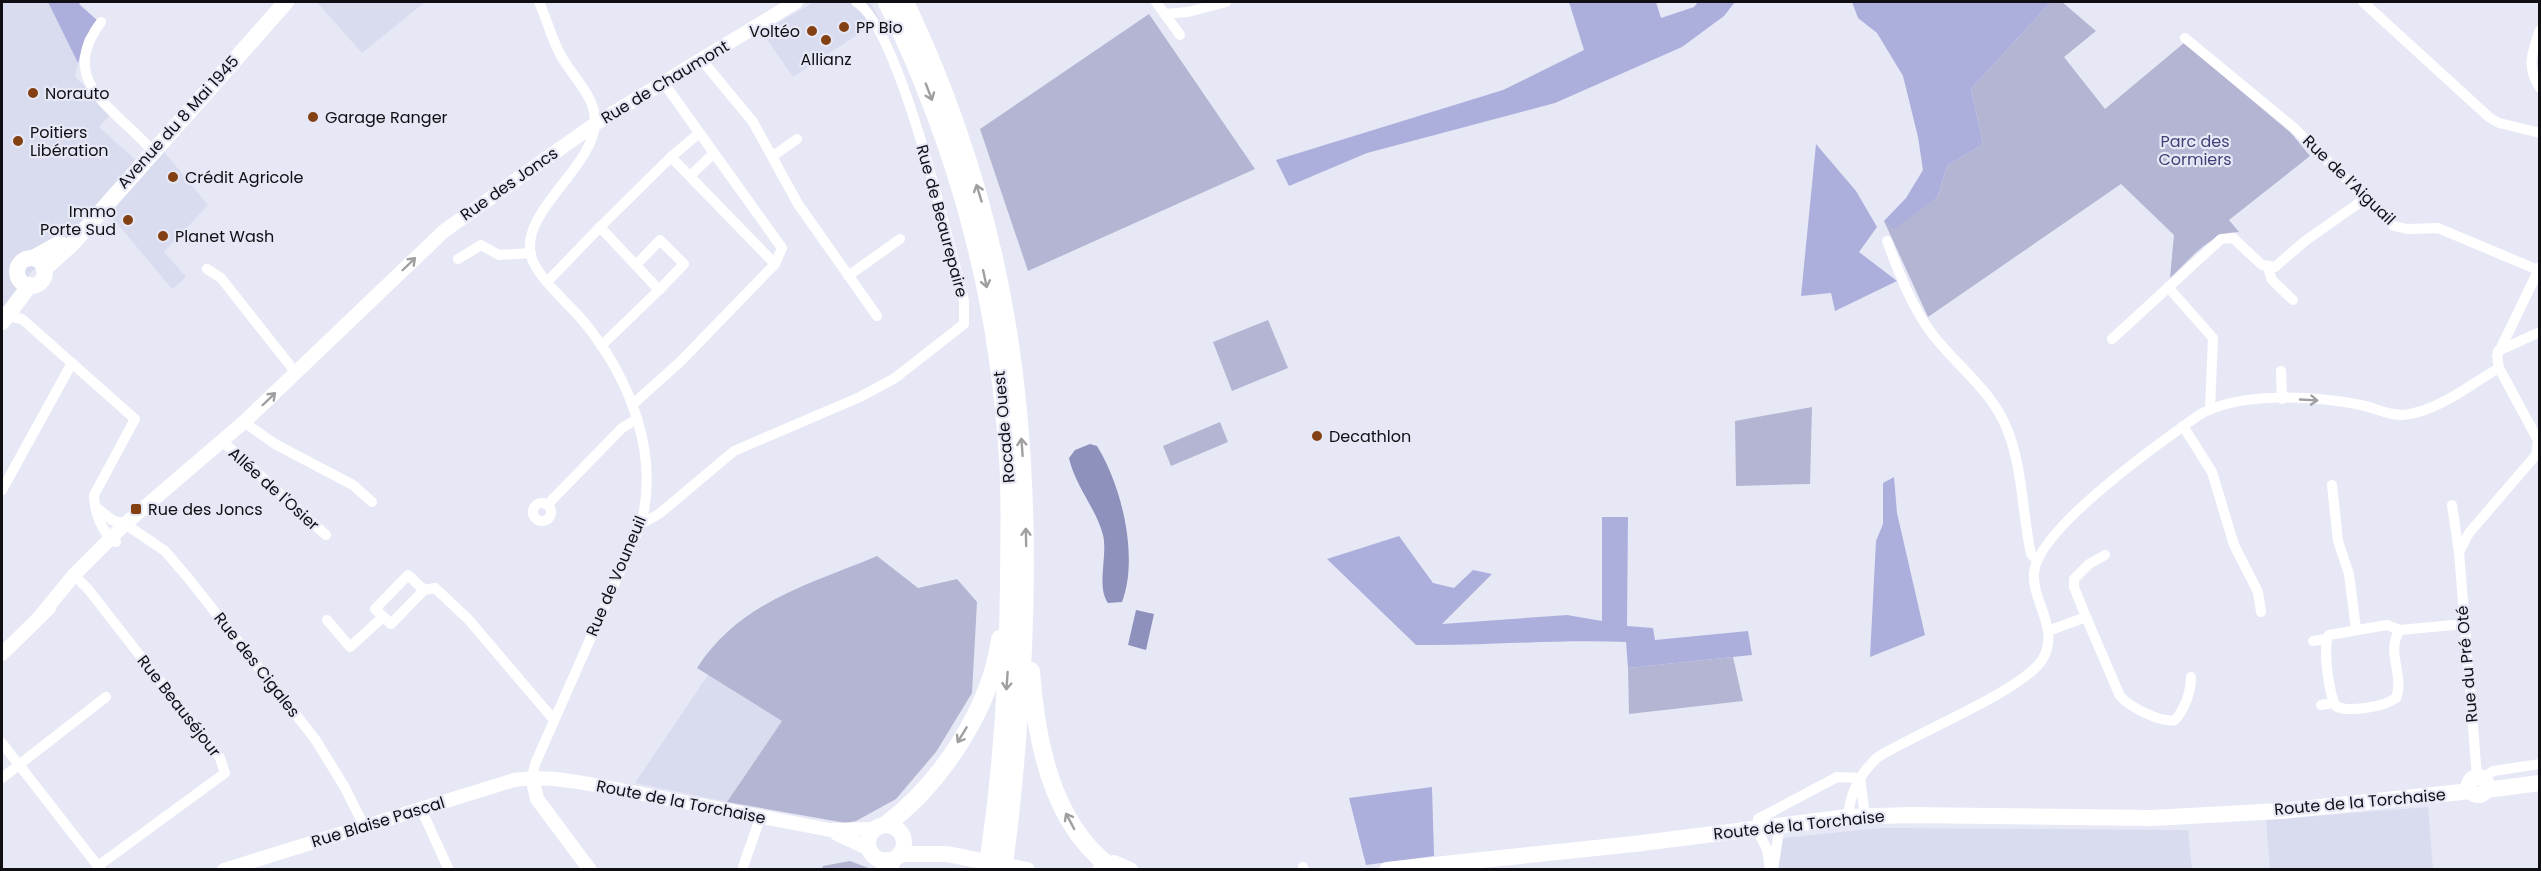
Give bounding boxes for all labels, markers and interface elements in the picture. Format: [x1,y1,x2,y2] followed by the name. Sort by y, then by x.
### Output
[856,16,903,39] place label: PP Bio
[749,20,800,43] place label: Voltéo
[837,20,851,34] marker: PP Bio
[805,24,819,38] marker: Voltéo
[819,33,833,47] marker: Allianz
[597,35,733,129] street label: Rue de Chaumont
[801,48,851,71] place label: Allianz
[112,50,244,194] street label: Avenue du 8 Mai 1945
[45,82,110,105] place label: Norauto
[924,82,935,101] one-way arrow
[26,86,40,100] marker: Norauto
[325,106,448,129] place label: Garage Ranger
[306,110,320,124] marker: Garage Ranger
[30,121,109,162] place label: Poitiers Libération
[2158,130,2232,171] park label: Parc des Cormiers
[2297,130,2401,230] street label: Rue de l’Aiguail
[11,134,25,148] marker: Poitiers Libération
[455,142,563,226] street label: Rue des Joncs
[911,142,973,300] street label: Rue de Beaurepaire
[185,166,303,189] place label: Crédit Agricole
[166,170,180,184] marker: Crédit Agricole
[973,184,984,203] one-way arrow
[40,200,116,241] place label: Immo Porte Sud
[121,213,135,227] marker: Immo Porte Sud
[175,225,274,248] place label: Planet Wash
[156,229,170,243] marker: Planet Wash
[402,256,417,271] one-way arrow
[980,268,991,288] one-way arrow
[988,370,1020,484] street label: Rocade Ouest
[261,392,276,406] one-way arrow
[2299,394,2319,405] one-way arrow
[1329,425,1411,448] place label: Decathlon
[1310,429,1324,443] marker: Decathlon
[1017,437,1028,457] one-way arrow
[224,442,324,536] street label: Allée de l'Osier
[148,498,263,521] place label: Rue des Joncs
[129,502,143,516] marker: Rue des Joncs
[580,512,652,640] street label: Rue de Vouneuil
[1020,528,1032,548] one-way arrow
[2450,605,2484,723] street label: Rue du Pré Oté
[209,608,305,722] street label: Rue des Cigales
[132,650,226,762] street label: Rue Beauséjour
[1001,670,1012,690] one-way arrow
[956,726,968,743] one-way arrow
[594,774,768,830] street label: Route de la Torchaise
[2273,783,2447,821] street label: Route de la Torchaise
[309,791,447,853] street label: Rue Blaise Pascal
[1712,805,1886,845] street label: Route de la Torchaise
[1064,812,1076,830] one-way arrow

